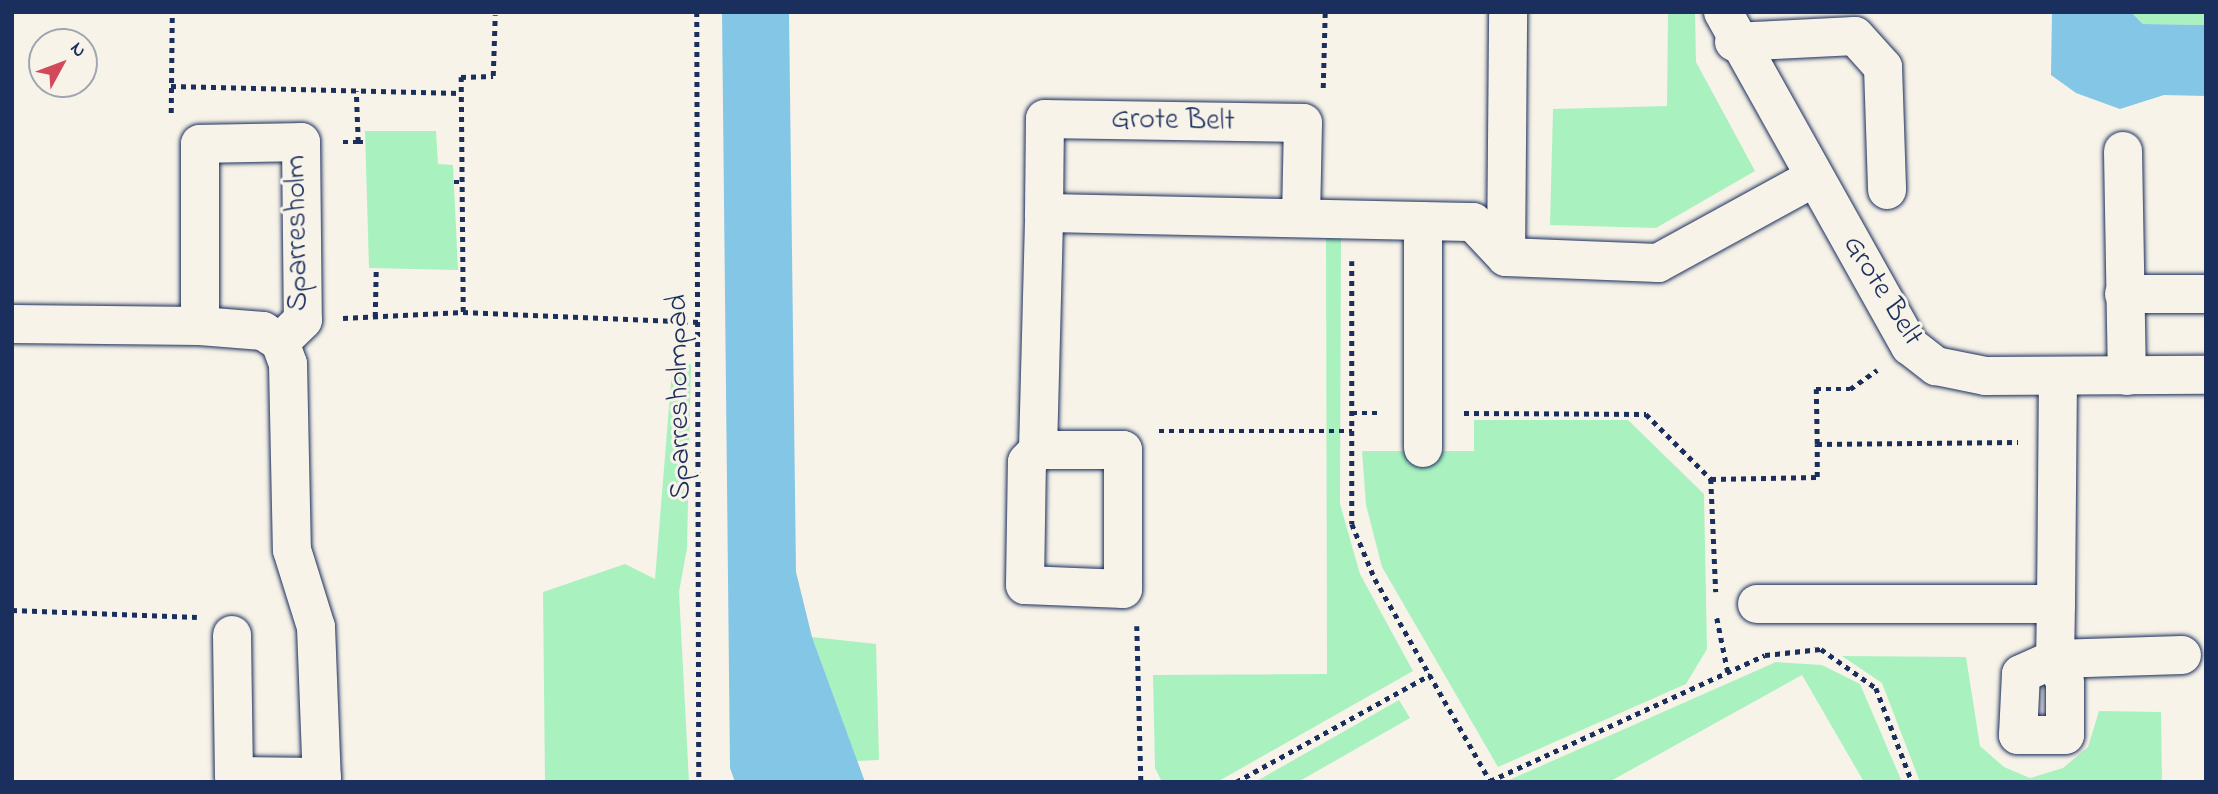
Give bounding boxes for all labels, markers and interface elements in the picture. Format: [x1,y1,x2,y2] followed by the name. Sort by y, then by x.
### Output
[28,28,98,98] north arrow
[63,37,92,64] text: N
[1111,102,1235,140] street label: Grote Belt
[279,155,317,311] street label: Sparresholm
[1834,229,1930,353] street label: Grote Belt
[660,294,700,500] street label: Sparresholmpad

